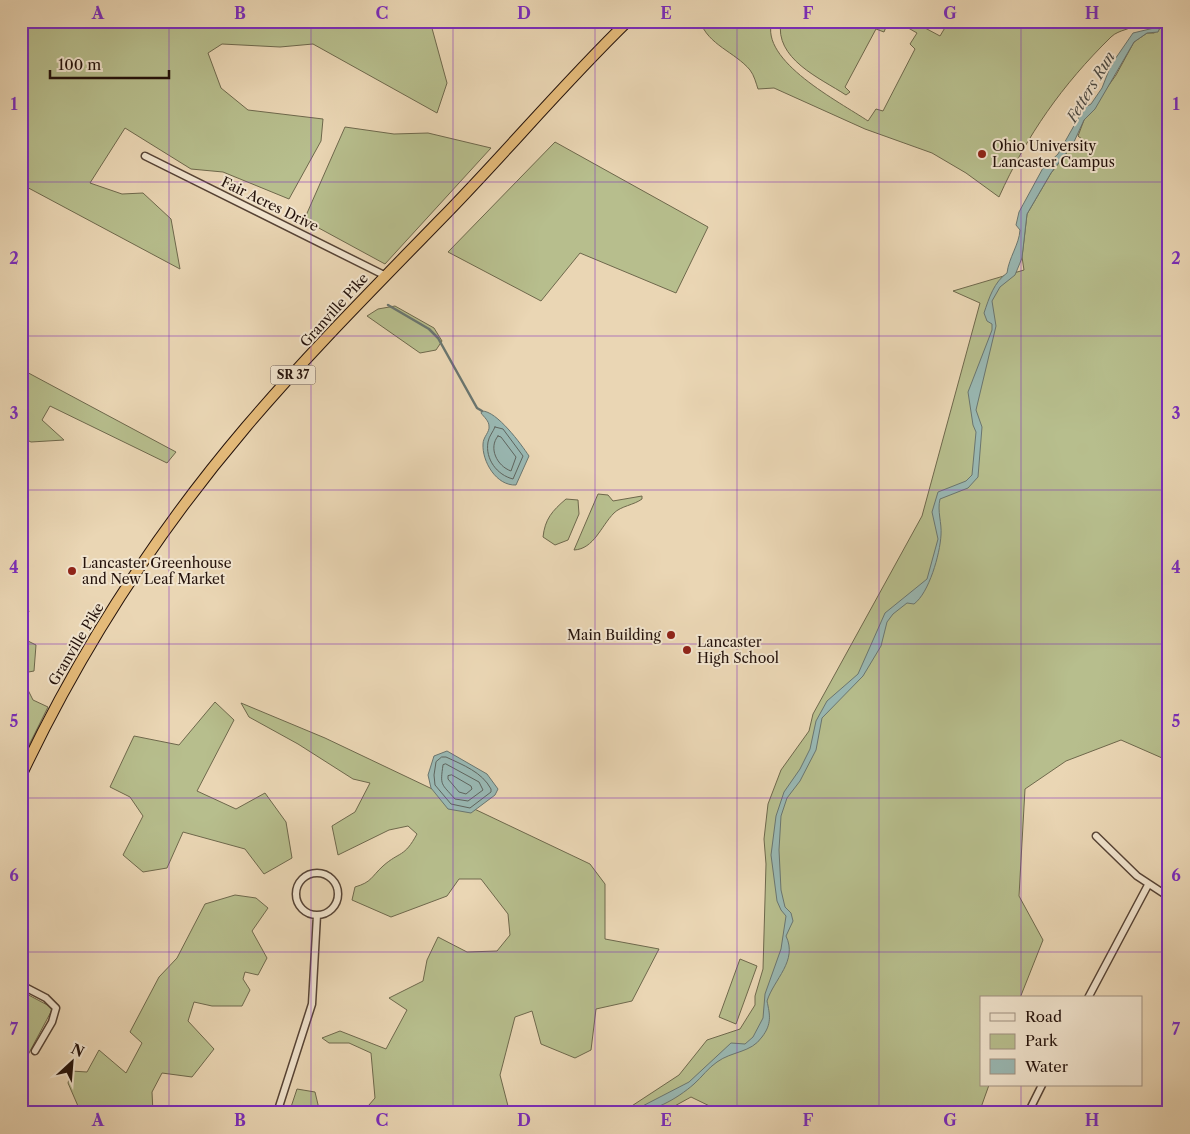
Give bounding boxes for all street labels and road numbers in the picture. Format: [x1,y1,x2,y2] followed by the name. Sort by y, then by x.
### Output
[218,173,322,235] street label: Fair Acres Drive
[296,269,372,351] street label: Granville Pike
[270,366,316,384] road number: SR 37
[44,599,108,689] street label: Granville Pike

